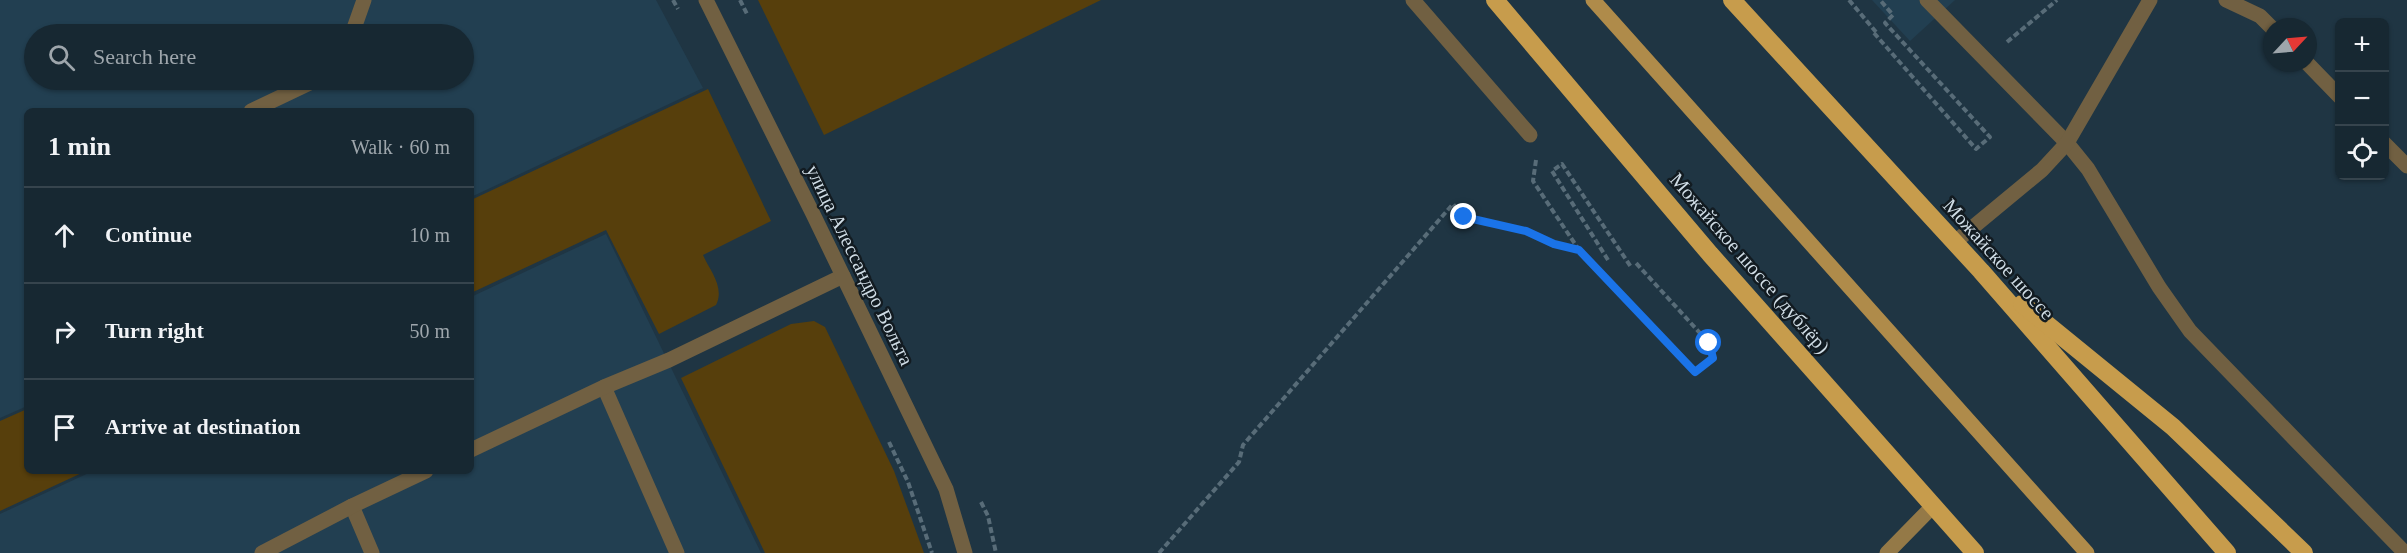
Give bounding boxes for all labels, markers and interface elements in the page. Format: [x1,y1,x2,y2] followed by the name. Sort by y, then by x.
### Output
[2263,18,2317,72] north arrow
[2335,18,2389,180] map controls
[2335,18,2389,72] button: +
[24,24,474,90] search box
[45,41,78,74] icon: search
[93,44,196,69] text: Search here
[2335,72,2389,126] button: −
[2335,126,2389,180] button: locate
[48,132,111,161] text: 1 min
[351,136,450,158] text: Walk · 60 m
[801,161,918,369] street label: улица Алессандро Вольта
[1665,168,1834,358] street label: Можайское шоссе (дублёр)
[1939,194,2059,324] street label: Можайское шоссе
[1450,203,1476,229] route end
[48,219,81,252] icon: ahead
[105,222,192,247] text: Continue
[409,224,450,246] text: 10 m
[48,315,81,348] icon: right
[105,318,204,343] text: Turn right
[409,320,450,342] text: 50 m
[1695,329,1721,355] route start
[48,411,81,444] icon: arrive
[105,414,301,439] text: Arrive at destination

